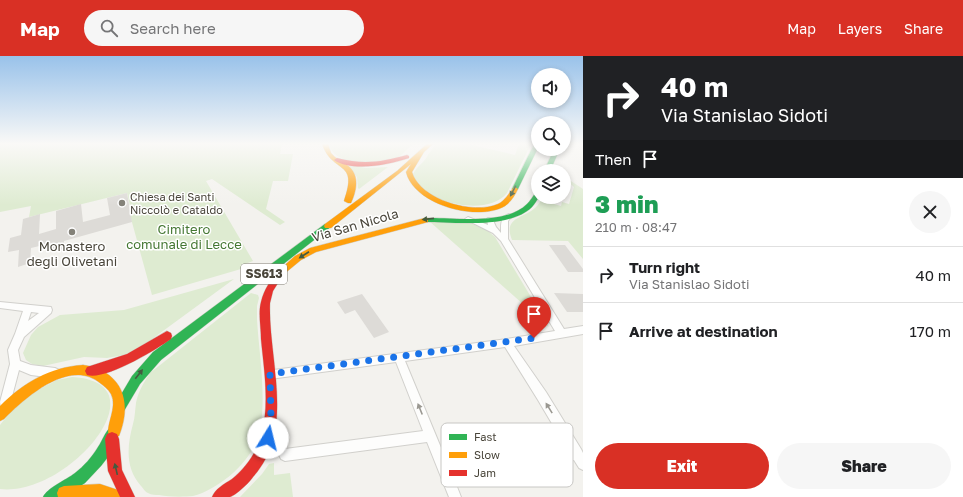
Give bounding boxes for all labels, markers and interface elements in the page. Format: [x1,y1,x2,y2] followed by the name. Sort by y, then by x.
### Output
[84,10,364,46] search box
[20,17,60,40] text: Map
[98,17,120,39] icon: search
[130,19,216,37] text: Search here
[787,20,816,37] text: Map
[838,20,882,37] text: Layers
[904,20,943,37] text: Share
[531,68,571,204] map controls
[531,68,571,108] button: sound
[661,70,728,103] text: 40 m
[595,72,647,124] icon: right
[661,104,828,126] text: Via Stanislao Sidoti
[531,116,571,156] button: search
[639,148,661,170] icon: arrive
[595,150,631,168] text: Then
[531,164,571,204] button: layers
[510,185,516,197] one-way arrow
[595,189,658,218] text: 3 min
[130,190,223,216] place label: Chiesa dei Santi Niccolò e Cataldo
[909,191,951,233] button: close
[117,198,127,208] marker: Chiesa dei Santi Niccolò e Cataldo
[310,205,400,245] street label: Via San Nicola
[422,216,434,222] one-way arrow
[595,219,677,235] text: 210 m · 08:47
[126,221,242,252] park label: Cimitero comunale di Lecce
[67,227,77,237] marker: Monastero degli Olivetani
[27,238,117,269] place label: Monastero degli Olivetani
[298,252,310,259] one-way arrow
[629,258,700,276] text: Turn right
[241,264,287,284] road number: SS613
[595,264,617,286] icon: right
[916,266,951,284] text: 40 m
[629,276,750,292] text: Via Stanislao Sidoti
[517,297,551,338] pin
[523,303,545,325] icon: arrive
[595,320,617,342] icon: arrive
[629,322,778,340] text: Arrive at destination
[909,322,951,340] text: 170 m
[135,368,144,379] one-way arrow
[416,402,422,414] one-way arrow
[546,402,553,414] one-way arrow
[247,417,289,459] position arrow
[441,423,573,487] legend
[474,430,497,443] text: Fast
[595,443,769,489] button: Exit
[777,443,951,489] button: Share
[474,448,500,461] text: Slow
[113,462,119,474] one-way arrow
[474,466,496,479] text: Jam

